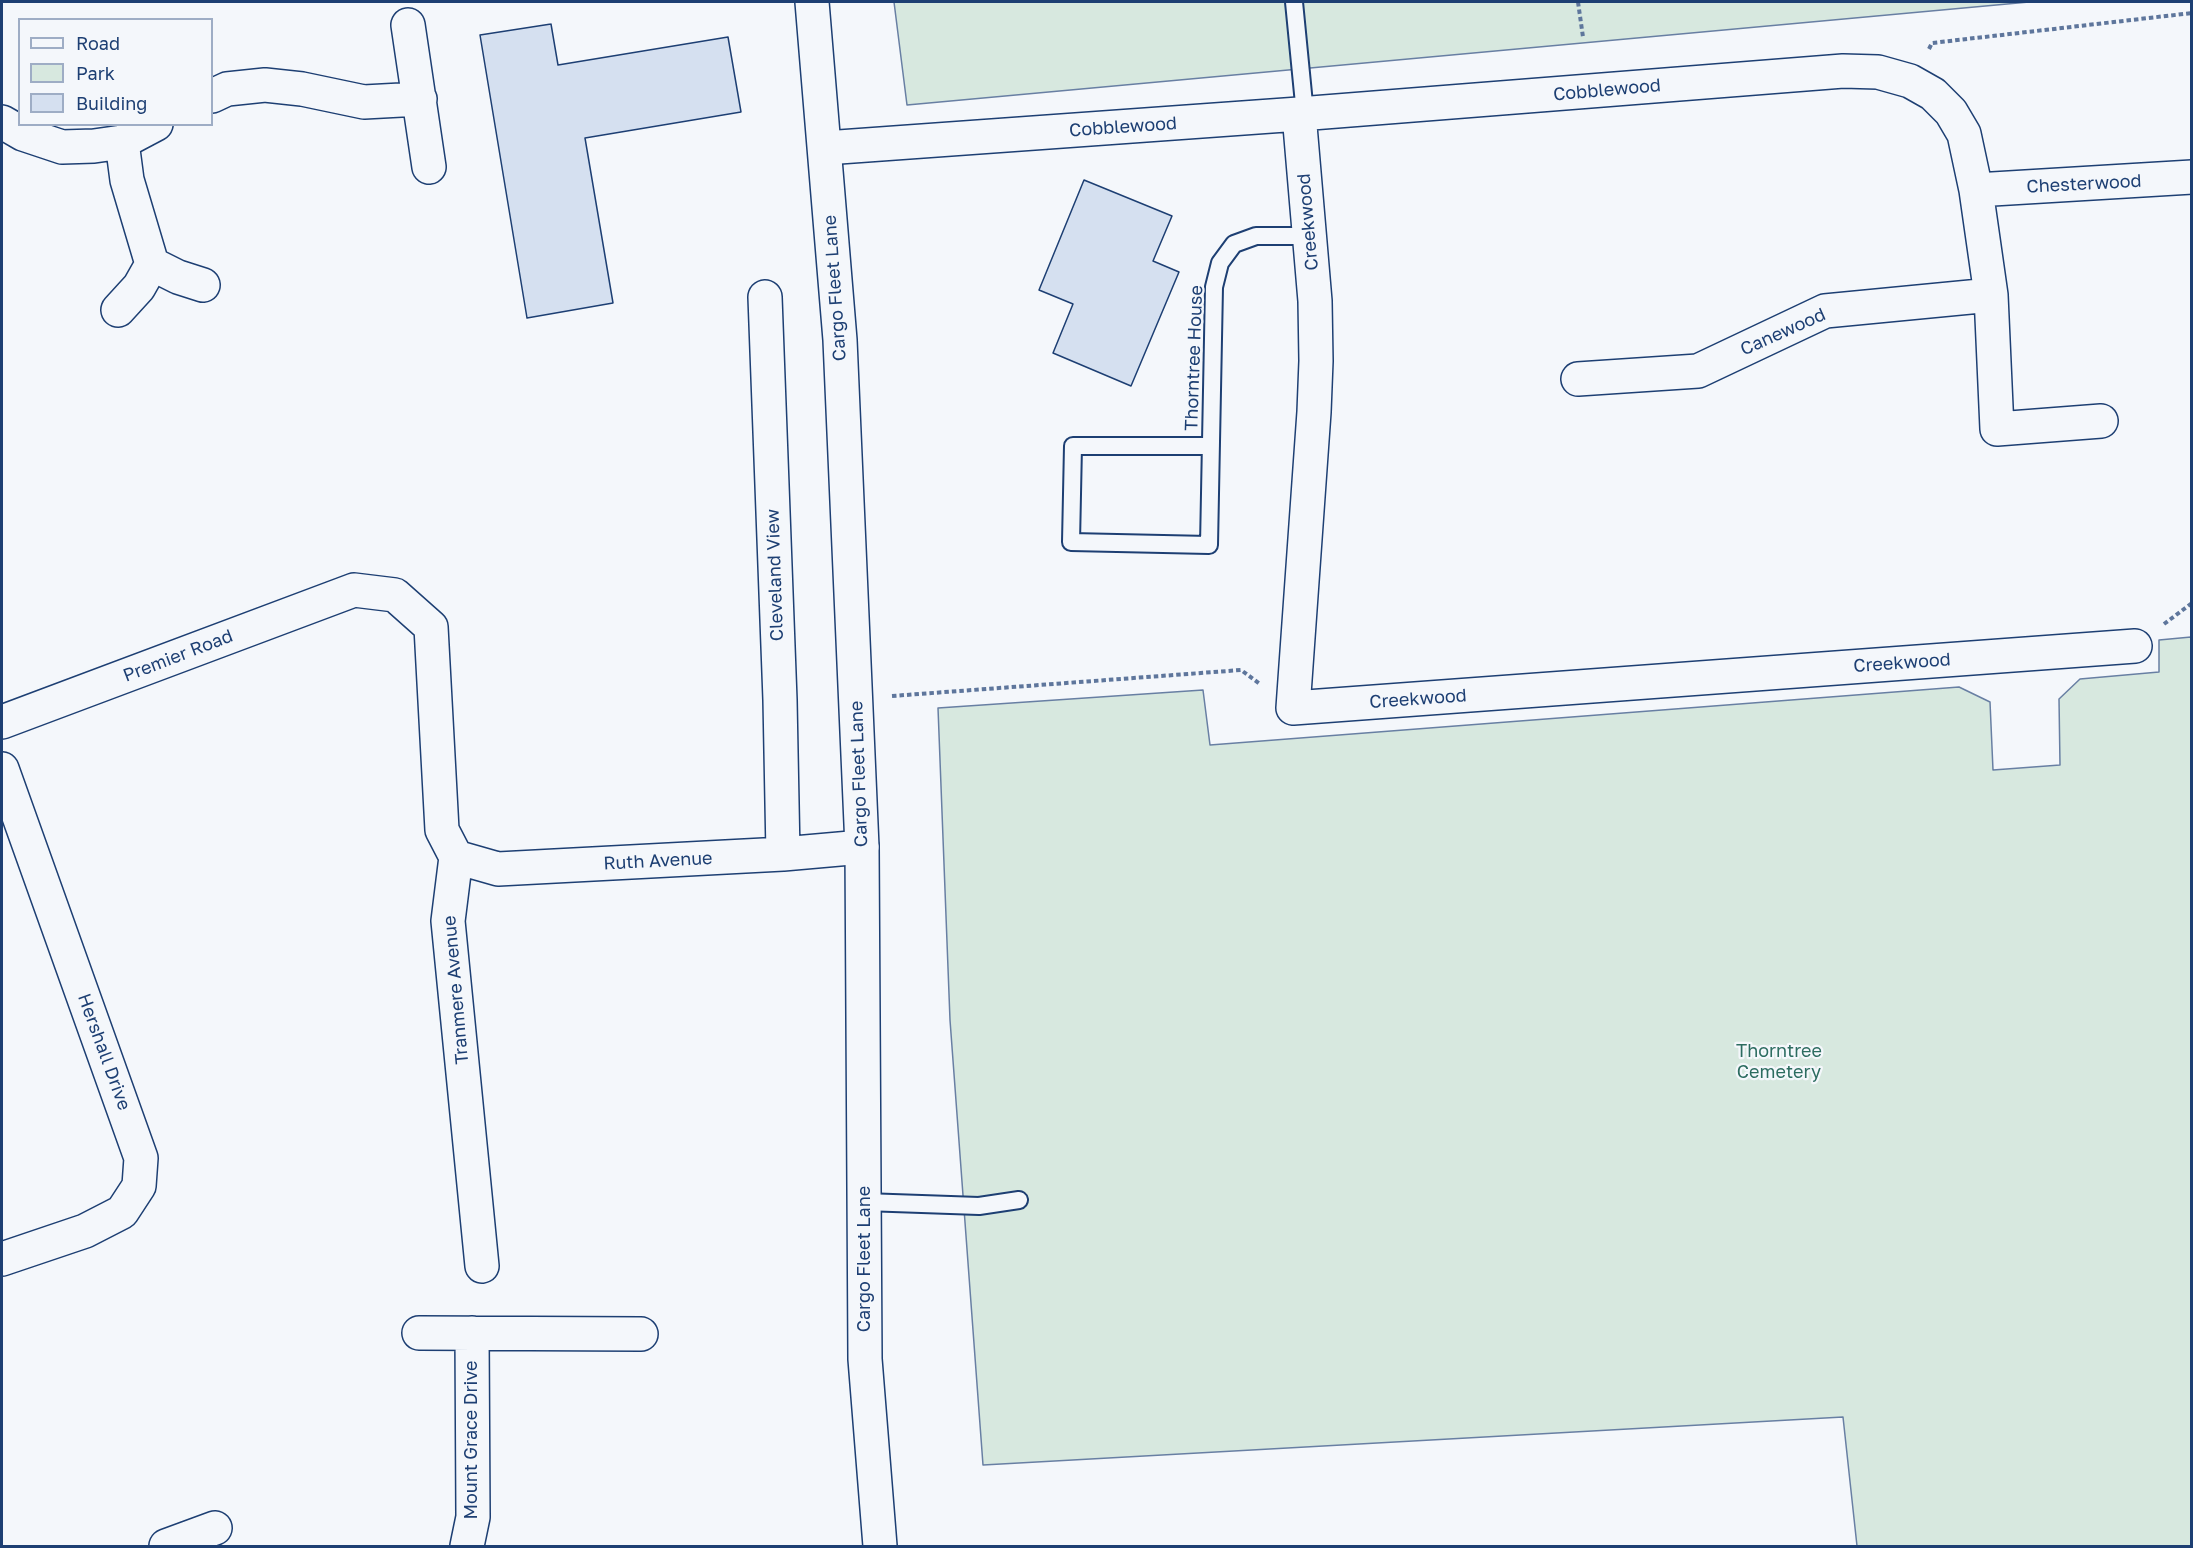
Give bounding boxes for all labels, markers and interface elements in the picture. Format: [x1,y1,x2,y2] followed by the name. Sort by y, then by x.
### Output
[18,18,213,126] legend
[76,32,120,54] text: Road
[76,62,115,84] text: Park
[1552,75,1662,105] street label: Cobblewood
[76,92,147,114] text: Building
[1068,112,1178,142] street label: Cobblewood
[2026,170,2142,198] street label: Chesterwood
[1293,173,1323,271] street label: Creekwood
[819,214,851,362] street label: Cargo Fleet Lane
[1181,285,1207,431] street label: Thorntree House
[1737,304,1829,360] street label: Canewood
[762,508,788,642] street label: Cleveland View
[120,625,236,687] street label: Premier Road
[1853,649,1951,677] street label: Creekwood
[1369,685,1467,713] street label: Creekwood
[846,700,872,848] street label: Cargo Fleet Lane
[603,847,713,875] street label: Ruth Avenue
[439,915,473,1065] street label: Tranmere Avenue
[73,991,135,1113] street label: Hershall Drive
[1736,1040,1822,1082] park label: Thorntree Cemetery
[853,1186,875,1332] street label: Cargo Fleet Lane
[460,1361,482,1519] street label: Mount Grace Drive

